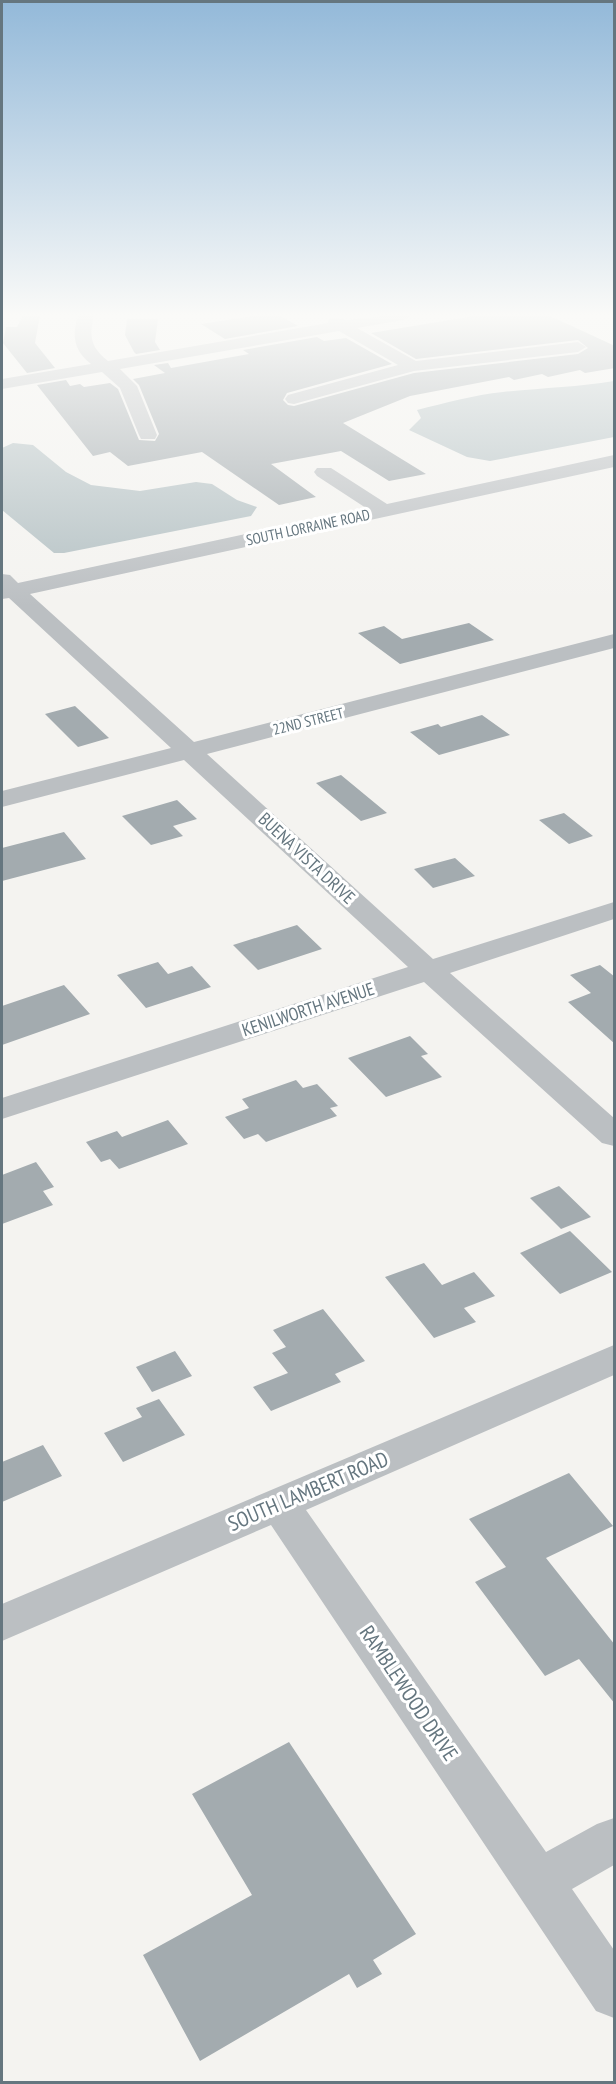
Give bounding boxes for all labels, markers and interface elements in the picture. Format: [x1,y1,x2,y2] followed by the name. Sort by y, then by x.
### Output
[244,505,372,549] street label: SOUTH LORRAINE ROAD
[271,703,346,739] street label: 22ND STREET
[254,807,360,909] street label: BUENA VISTA DRIVE
[239,977,377,1041] street label: KENILWORTH AVENUE
[224,1445,392,1537] street label: SOUTH LAMBERT ROAD
[354,1620,464,1766] street label: RAMBLEWOOD DRIVE

